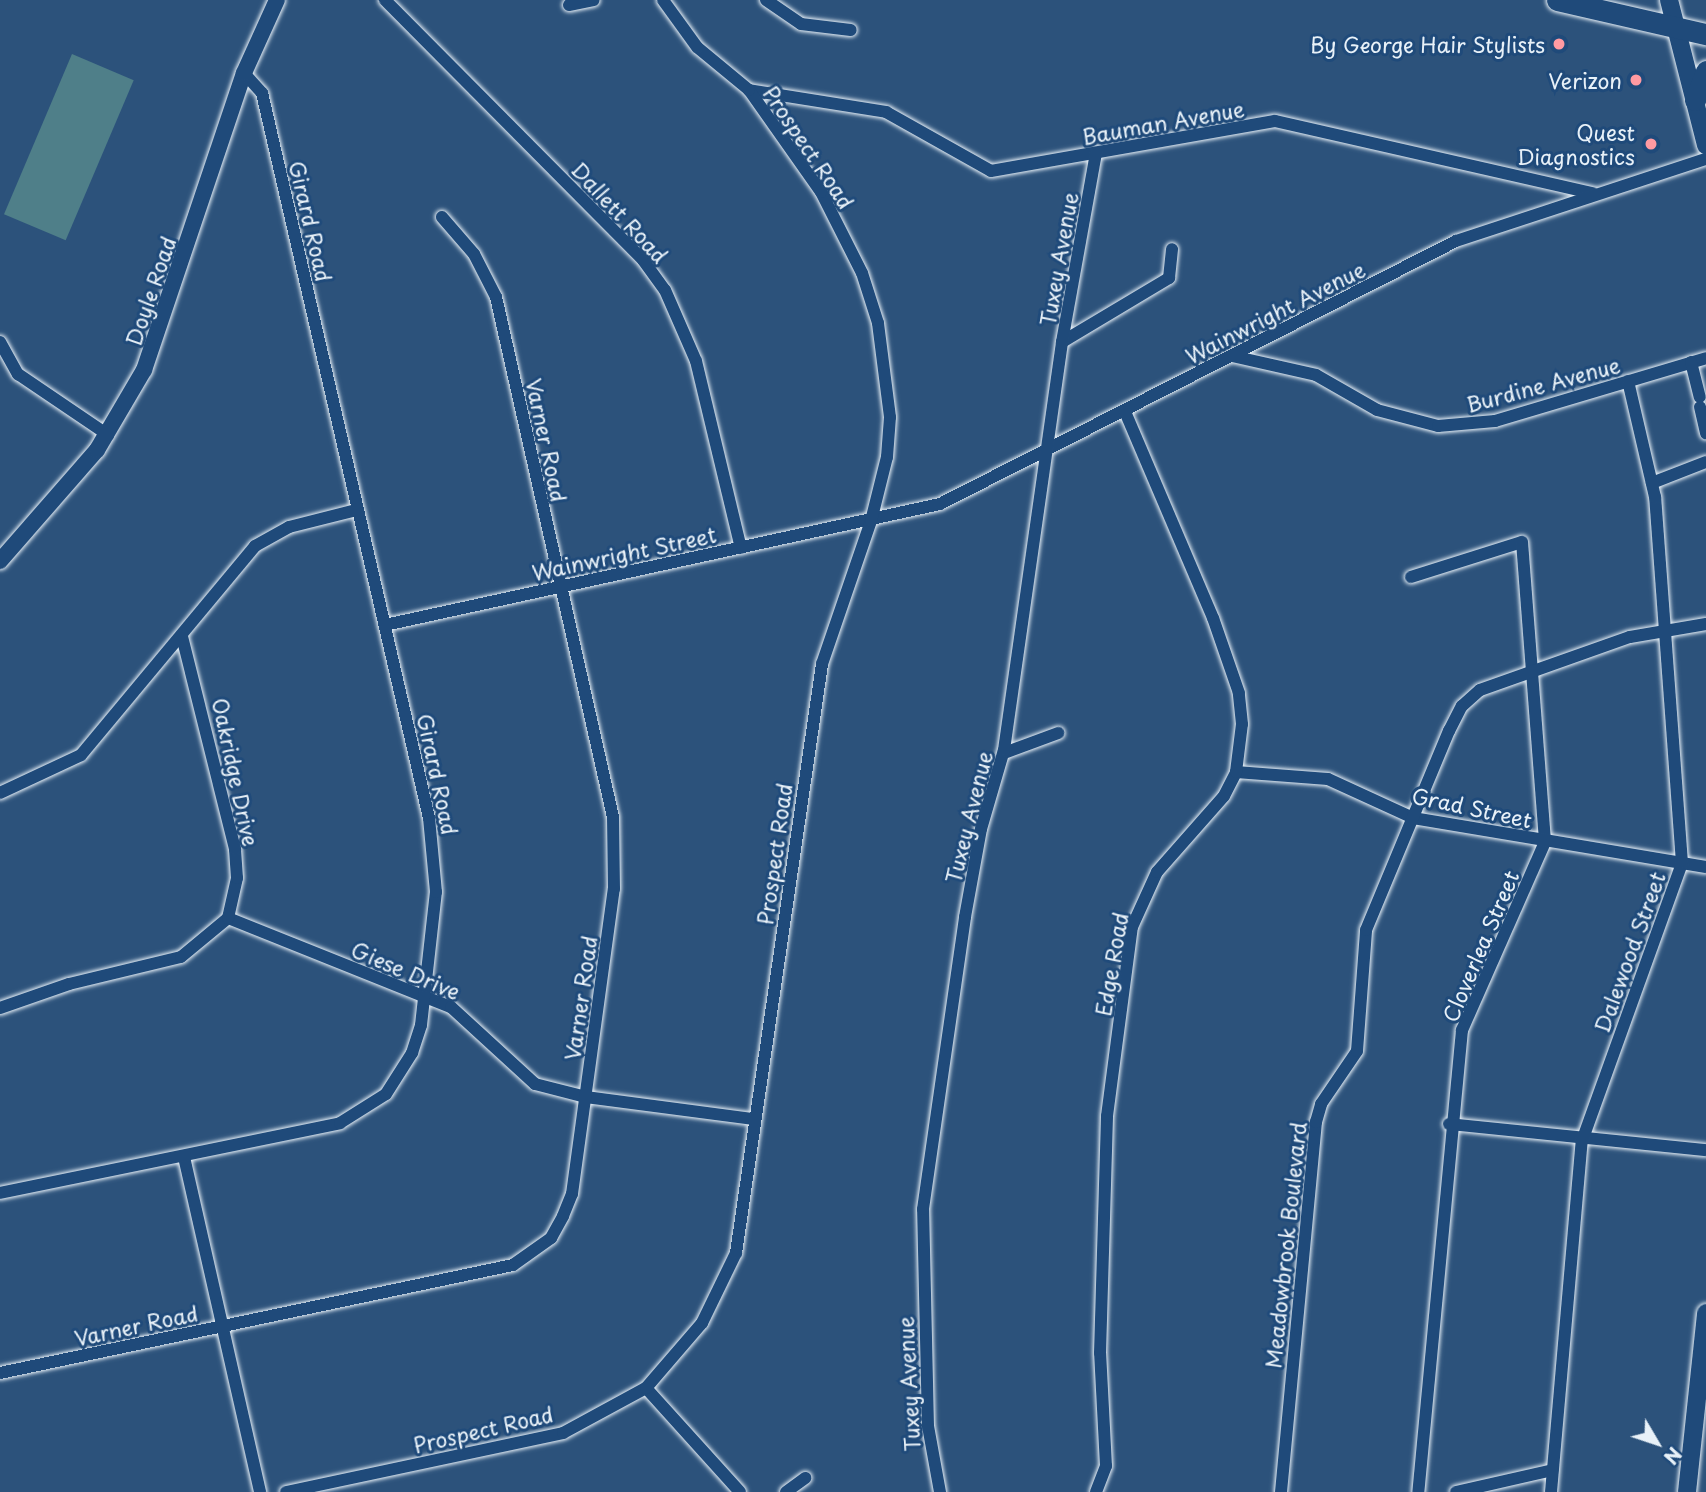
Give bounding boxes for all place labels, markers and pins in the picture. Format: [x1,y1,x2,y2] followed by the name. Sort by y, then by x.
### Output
[1308,31,1545,57] place label: By George Hair Stylists
[1551,36,1567,52] marker: By George Hair Stylists
[1548,67,1622,93] place label: Verizon
[1628,72,1644,88] marker: Verizon
[1517,119,1635,169] place label: Quest Diagnostics
[1641,134,1661,154] marker: Quest Diagnostics

